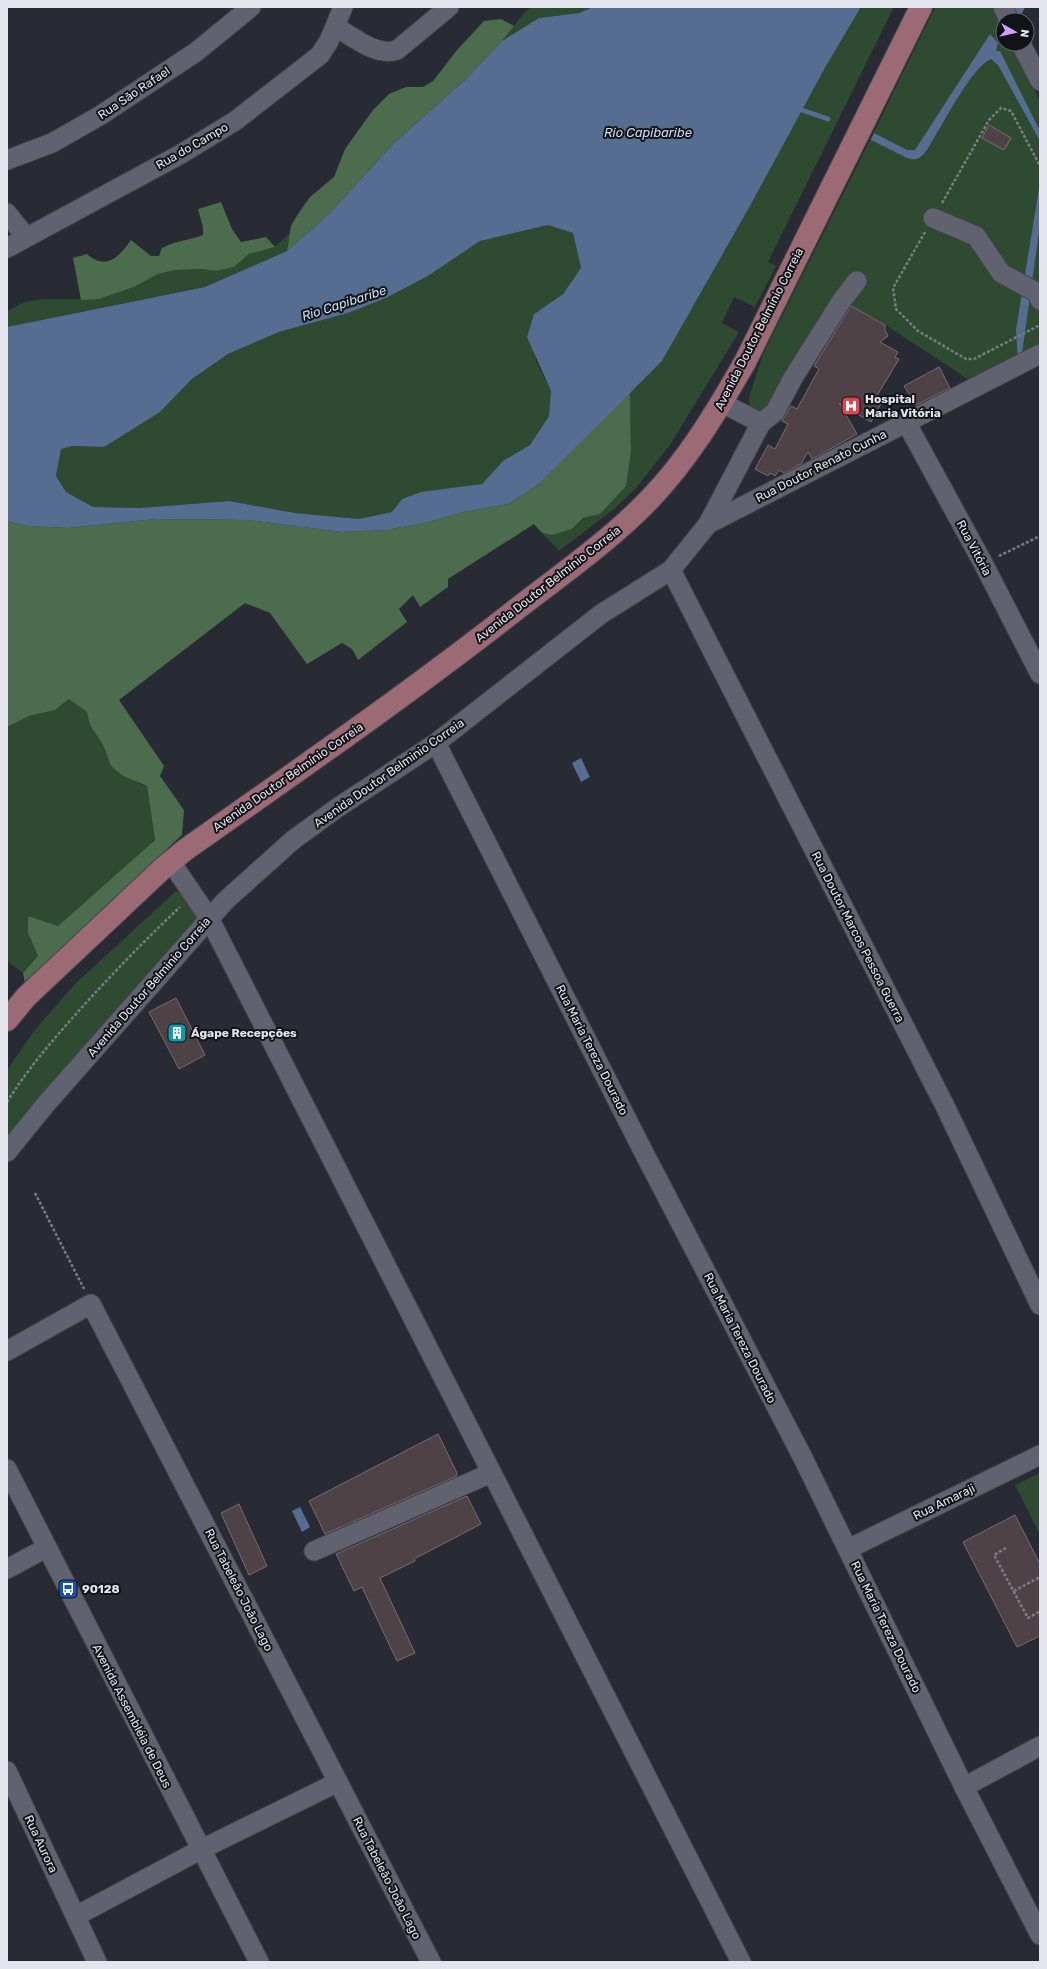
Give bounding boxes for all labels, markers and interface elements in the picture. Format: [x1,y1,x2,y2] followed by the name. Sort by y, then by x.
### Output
[995,12,1035,52] north arrow
[1017,28,1031,38] text: N
[95,64,173,122] street label: Rua São Rafael
[153,120,231,172] street label: Rua do Campo
[604,125,692,140] water label: Rio Capibaribe
[712,246,806,412] street label: Avenida Doutor Belmínio Correia
[300,282,388,324] water label: Rio Capibaribe
[865,392,941,420] place label: Hospital Maria Vitória
[840,395,862,417] hospital icon: Hospital Maria Vitória
[753,427,889,505] street label: Rua Doutor Renato Cunha
[954,518,994,578] street label: Rua Vitória
[473,523,623,645] street label: Avenida Doutor Belmínio Correia
[311,716,467,830] street label: Avenida Doutor Belminio Correia
[210,720,366,834] street label: Avenida Doutor Belmínio Correia
[809,849,907,1025] street label: Rua Doutor Marcos Pessoa Guerra
[85,914,213,1060] street label: Avenida Doutor Belminio Correia
[553,983,631,1118] street label: Rua Maria Tereza Dourado
[166,1022,188,1044] building icon: Ágape Recepções
[191,1026,297,1040] place label: Ágape Recepções
[701,1271,779,1406] street label: Rua Maria Tereza Dourado
[911,1481,977,1523] street label: Rua Amaraji
[202,1527,276,1653] street label: Rua Tabeleão João Lago
[848,1559,924,1695] street label: Rua Maria Tereza Dourado
[57,1578,79,1600] bus stop icon: 90128
[82,1582,120,1596] place label: 90128
[90,1642,174,1790] street label: Avenida Assembléia de Deus
[22,1813,60,1875] street label: Rua Aurora
[350,1815,424,1941] street label: Rua Tabeleão João Lago

